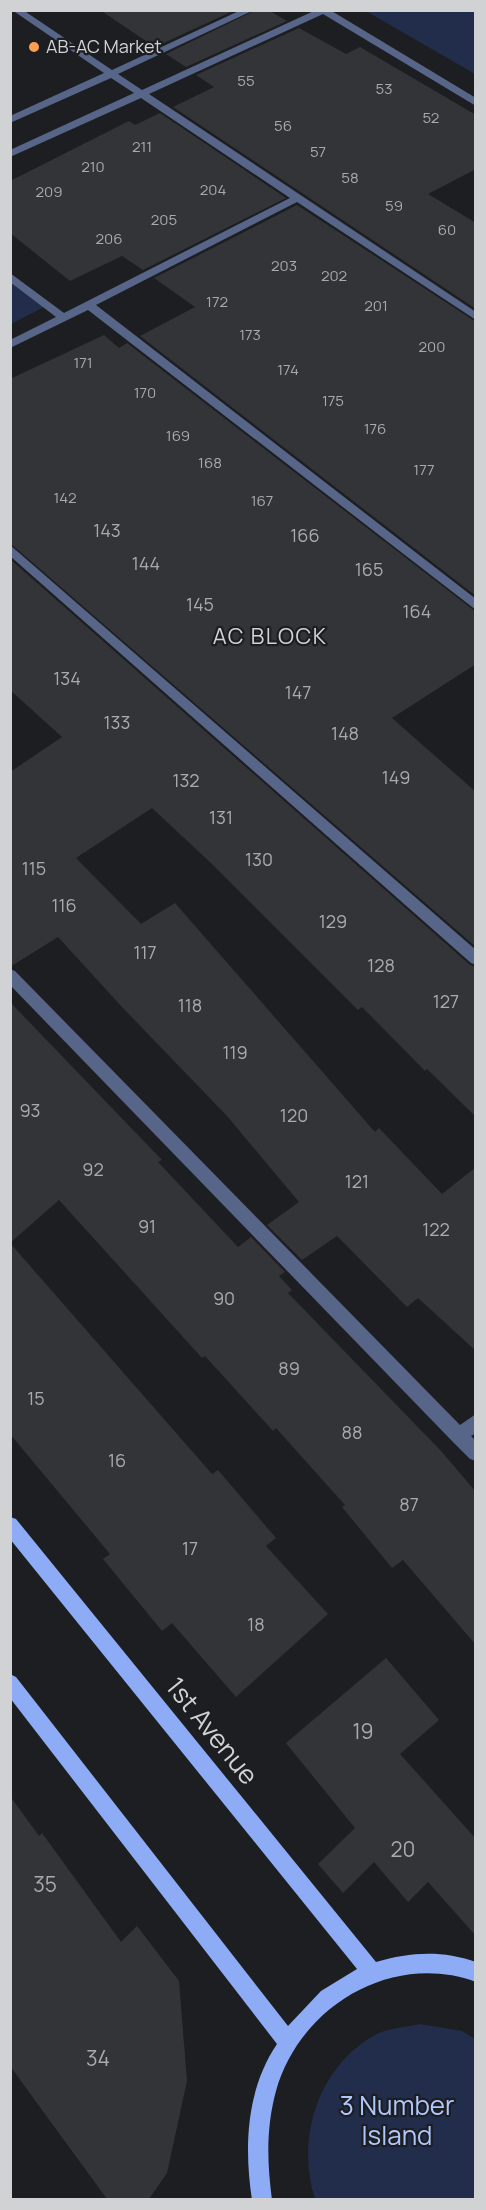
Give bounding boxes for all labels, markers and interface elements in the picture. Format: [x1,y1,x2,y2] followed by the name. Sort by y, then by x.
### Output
[46,34,162,58] place label: AB-AC Market
[27,40,41,54] marker: AB-AC Market
[237,70,255,91] house number: 55
[376,78,392,99] house number: 53
[423,107,439,128] house number: 52
[274,115,292,136] house number: 56
[132,136,152,157] house number: 211
[310,141,326,162] house number: 57
[81,156,105,177] house number: 210
[341,167,359,188] house number: 58
[200,179,226,200] house number: 204
[35,181,63,202] house number: 209
[385,195,403,216] house number: 59
[151,209,177,230] house number: 205
[438,219,456,240] house number: 60
[95,228,123,249] house number: 206
[271,255,297,276] house number: 203
[321,265,347,286] house number: 202
[206,291,228,312] house number: 172
[364,295,388,316] house number: 201
[239,324,261,345] house number: 173
[419,336,445,357] house number: 200
[73,352,93,373] house number: 171
[277,359,299,380] house number: 174
[134,382,156,403] house number: 170
[322,390,344,411] house number: 175
[364,418,386,439] house number: 176
[166,425,190,446] house number: 169
[198,452,222,473] house number: 168
[413,459,435,480] house number: 177
[53,487,77,508] house number: 142
[251,490,273,511] house number: 167
[93,518,121,542] house number: 143
[290,523,320,547] house number: 166
[132,551,160,575] house number: 144
[355,557,383,581] house number: 165
[186,592,214,616] house number: 145
[403,599,431,623] house number: 164
[213,621,327,651] district label: AC BLOCK
[53,666,81,690] house number: 134
[285,680,311,704] house number: 147
[104,710,130,734] house number: 133
[331,721,359,745] house number: 148
[382,765,410,789] house number: 149
[172,768,200,792] house number: 132
[209,805,233,829] house number: 131
[245,847,273,871] house number: 130
[22,856,46,880] house number: 115
[51,893,77,917] house number: 116
[319,909,347,933] house number: 129
[133,940,157,964] house number: 117
[367,953,395,977] house number: 128
[433,989,459,1013] house number: 127
[178,993,202,1017] house number: 118
[222,1040,248,1064] house number: 119
[19,1098,41,1122] house number: 93
[280,1103,308,1127] house number: 120
[82,1157,104,1181] house number: 92
[345,1169,369,1193] house number: 121
[138,1214,156,1238] house number: 91
[422,1217,450,1241] house number: 122
[213,1286,235,1310] house number: 90
[278,1356,300,1380] house number: 89
[27,1386,45,1410] house number: 15
[342,1420,362,1444] house number: 88
[108,1448,126,1472] house number: 16
[399,1492,419,1516] house number: 87
[182,1536,198,1560] house number: 17
[247,1612,265,1636] house number: 18
[158,1669,267,1792] street label: 1st Avenue
[352,1717,374,1745] house number: 19
[391,1835,415,1863] house number: 20
[33,1870,57,1898] house number: 35
[86,2044,110,2072] house number: 34
[340,2087,454,2153] park label: 3 Number Island

